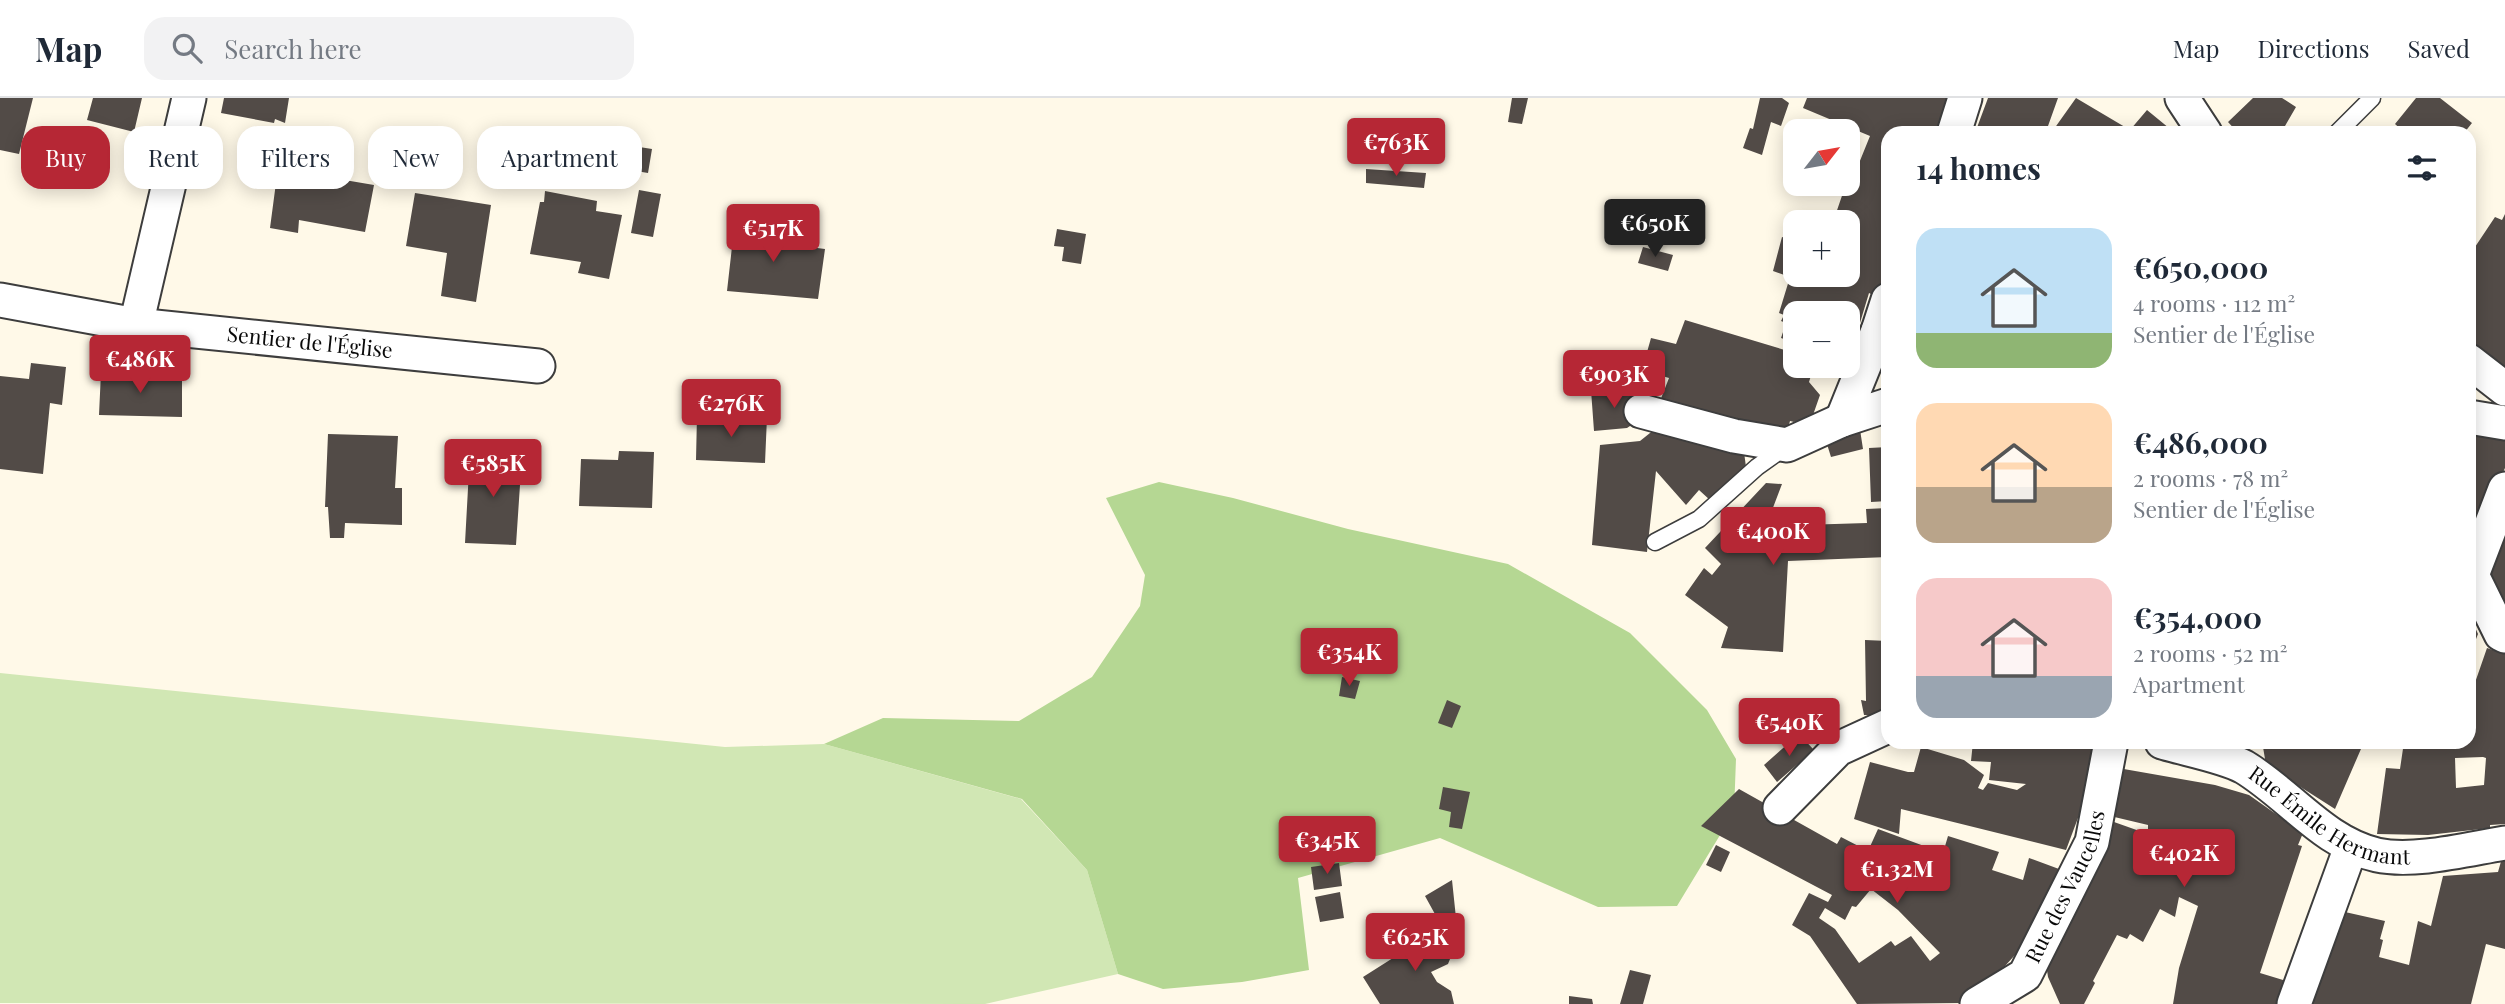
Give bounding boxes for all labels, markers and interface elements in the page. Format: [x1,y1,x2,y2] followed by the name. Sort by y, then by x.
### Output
[144,17,634,80] search box
[35,26,102,70] text: Map
[168,29,206,67] icon: search
[224,31,362,66] text: Search here
[2173,32,2219,64] text: Map
[2257,32,2370,64] text: Directions
[2408,32,2470,64] text: Saved
[1347,118,1445,178] pin: €763K
[1783,119,1860,196] north arrow
[1783,119,1860,378] map controls
[1363,125,1429,156] text: €763K
[21,126,110,189] chip: Buy
[124,126,223,189] chip: Rent
[237,126,354,189] chip: Filters
[368,126,463,189] chip: New
[477,126,642,189] chip: Apartment
[1916,148,2041,188] text: 14 homes
[2403,149,2441,187] icon: filters
[1606,200,1704,259] pin: €650K
[724,204,822,264] pin: €517K
[1620,206,1690,237] text: €650K
[1783,210,1860,287] button: +
[743,211,803,242] text: €517K
[2133,247,2268,287] text: €650,000
[1972,256,2056,340] icon: home
[2133,287,2295,318] text: 4 rooms · 112 m²
[1783,301,1860,378] button: −
[226,318,394,363] street label: Sentier de l'Église
[2133,318,2315,349] text: Sentier de l'Église
[91,336,189,395] pin: €486K
[105,342,175,373] text: €486K
[1565,350,1663,410] pin: €903K
[1579,357,1649,388] text: €903K
[682,380,780,439] pin: €276K
[698,386,764,417] text: €276K
[2133,422,2268,462] text: €486,000
[1972,431,2056,515] icon: home
[444,440,542,499] pin: €585K
[460,446,526,477] text: €585K
[2133,462,2288,493] text: 2 rooms · 78 m²
[2133,493,2315,524] text: Sentier de l'Église
[1724,508,1822,567] pin: €400K
[1737,514,1809,545] text: €400K
[2133,597,2262,637] text: €354,000
[1972,606,2056,690] icon: home
[1300,628,1398,688] pin: €354K
[1317,635,1381,666] text: €354K
[2133,637,2287,668] text: 2 rooms · 52 m²
[2133,668,2245,699] text: Apartment
[1740,698,1838,758] pin: €540K
[1755,705,1823,736] text: €540K
[2244,758,2411,870] street label: Rue Émile Hermant
[2017,808,2110,967] street label: Rue des Vaucelles
[1278,816,1376,876] pin: €345K
[1295,823,1359,854] text: €345K
[2135,830,2233,889] pin: €402K
[2149,836,2219,867] text: €402K
[1840,846,1954,905] pin: €1.32M
[1860,852,1934,883] text: €1.32M
[1366,914,1464,973] pin: €625K
[1382,920,1448,951] text: €625K

